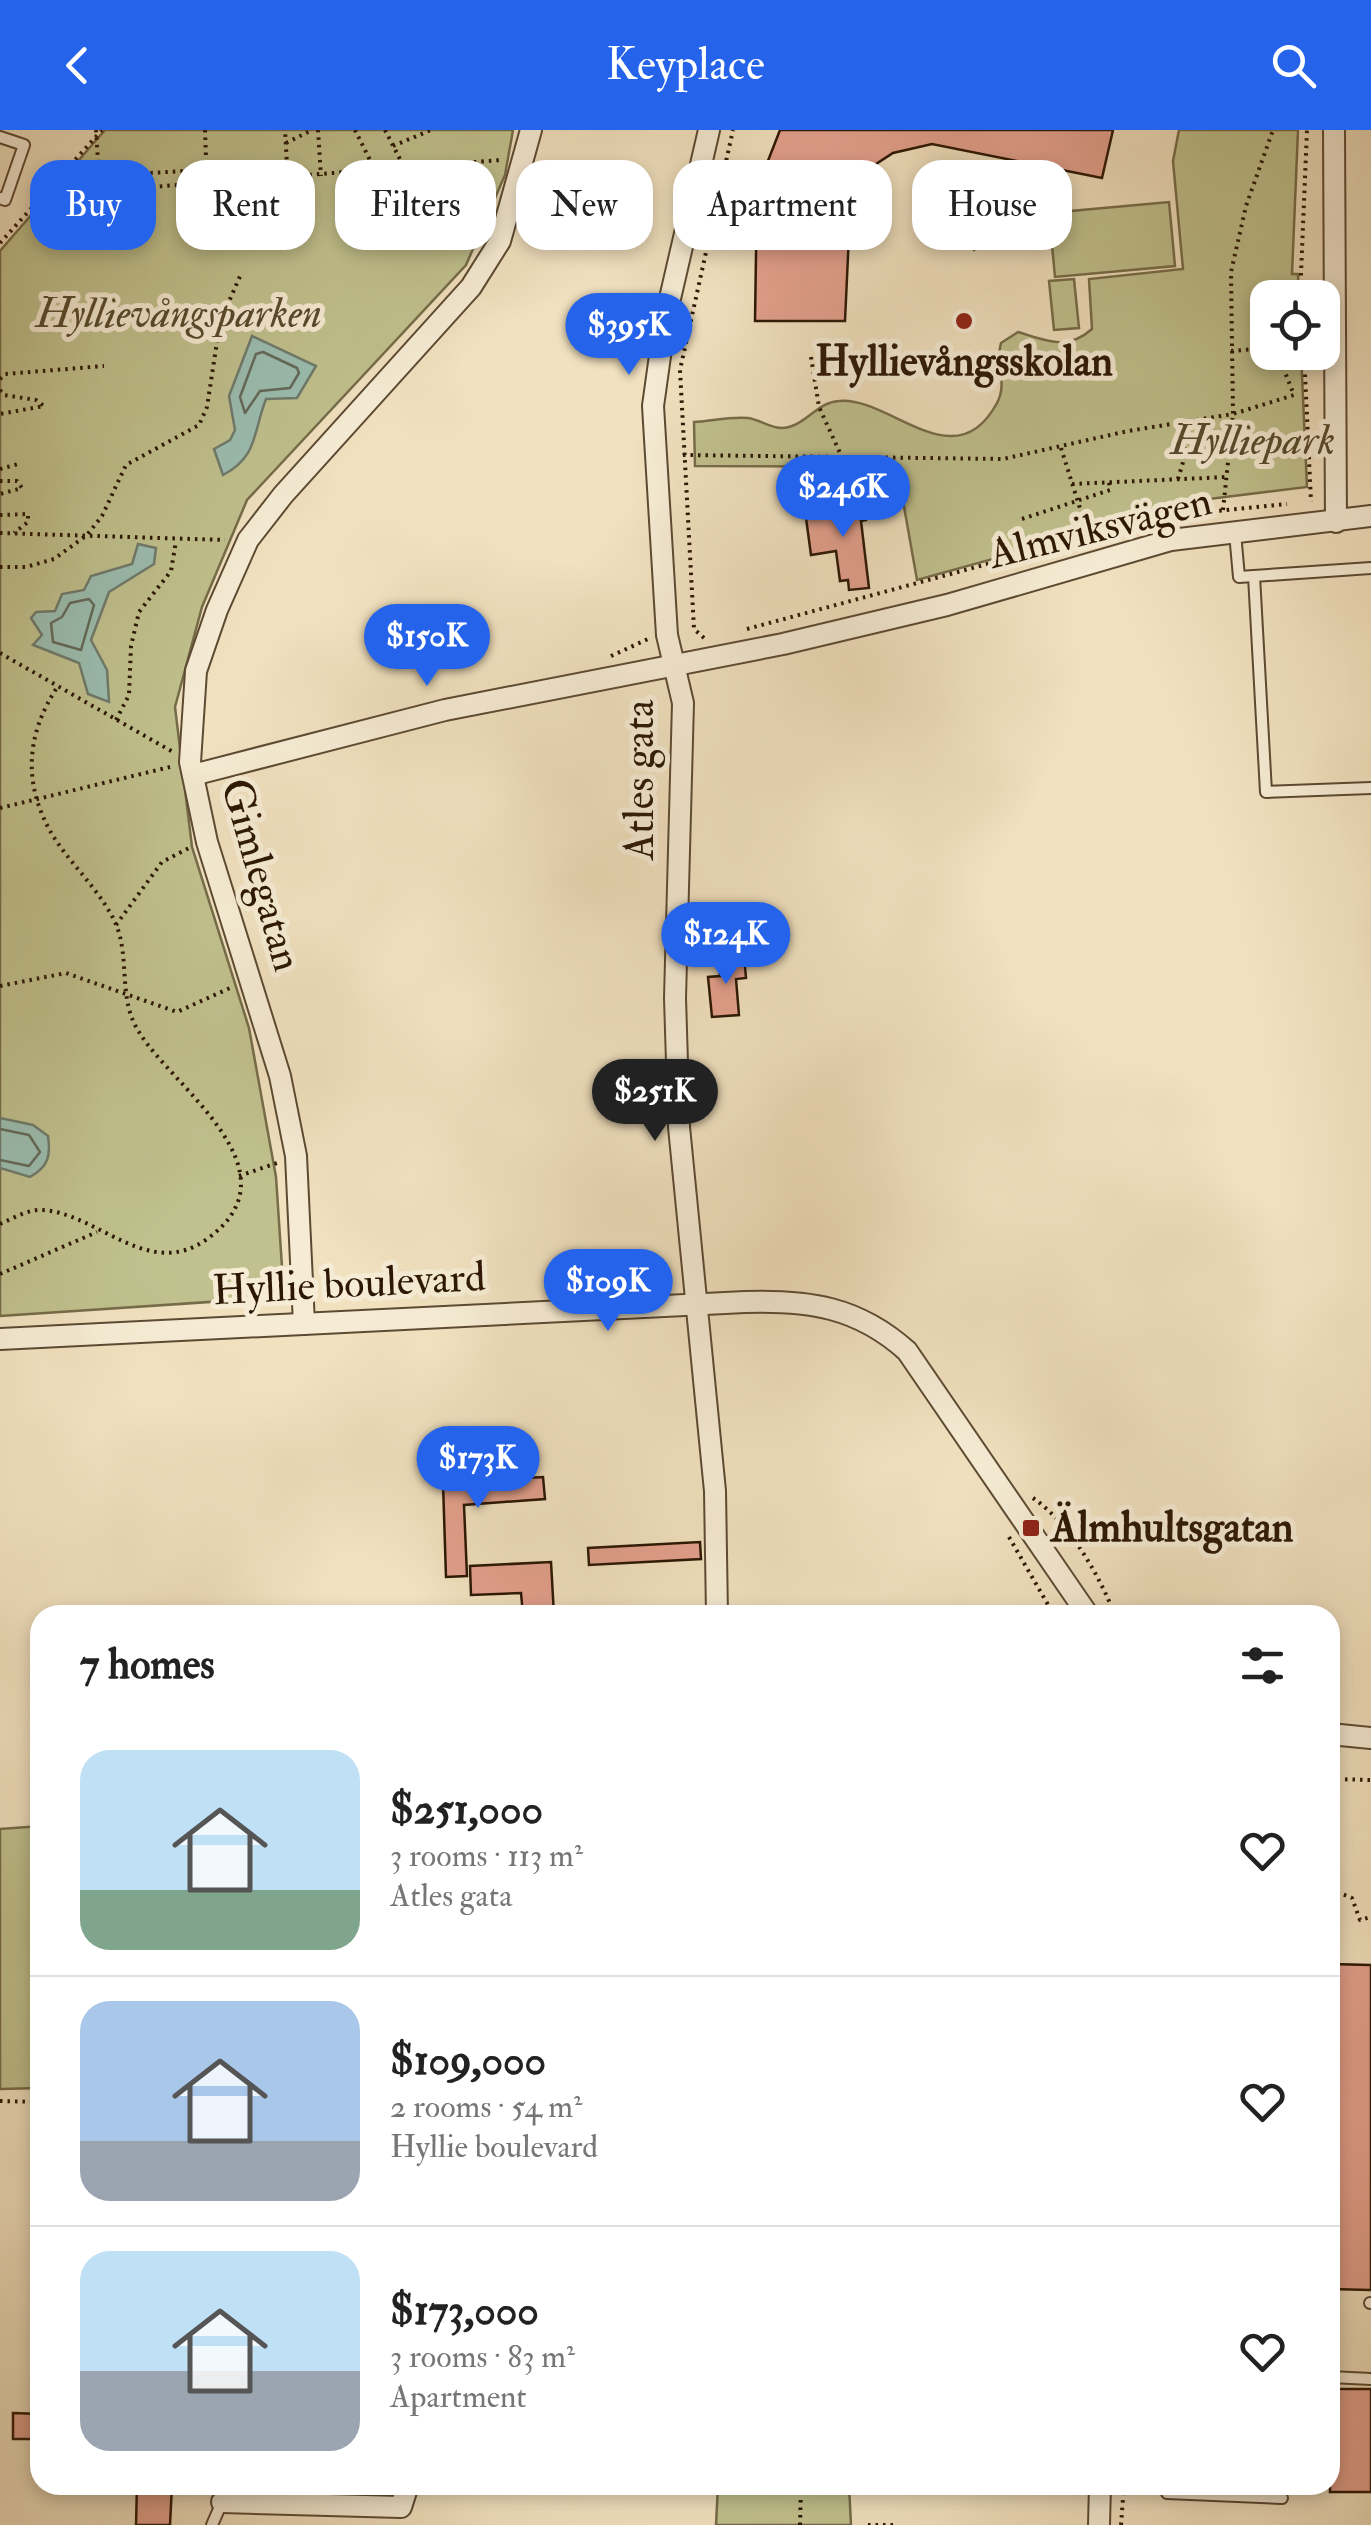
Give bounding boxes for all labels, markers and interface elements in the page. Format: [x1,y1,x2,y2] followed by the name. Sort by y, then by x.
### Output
[606,37,765,93] text: Keyplace
[50,38,105,93] icon: back
[1266,38,1321,93] icon: search
[30,160,156,250] chip: Buy
[176,160,315,250] chip: Rent
[335,160,496,250] chip: Filters
[516,160,653,250] chip: New
[673,160,892,250] chip: Apartment
[912,160,1072,250] chip: House
[1250,280,1340,370] map controls
[1250,280,1340,370] button: locate
[34,288,322,340] park label: Hyllievångsparken
[559,293,699,378] pin: $395K
[587,305,671,345] text: $395K
[953,310,975,332] marker: Hyllievångsskolan
[815,336,1113,389] place label: Hyllievångsskolan
[1169,415,1335,467] park label: Hylliepark
[773,455,913,540] pin: $246K
[798,467,888,507] text: $246K
[982,475,1217,581] street label: Almviksvägen
[357,604,497,689] pin: $150K
[386,616,468,656] text: $150K
[614,699,666,861] street label: Atles gata
[209,773,313,977] street label: Gimlegatan
[656,902,796,987] pin: $124K
[683,914,769,954] text: $124K
[585,1059,725,1144] pin: $251K
[614,1071,696,1111] text: $251K
[538,1249,678,1334] pin: $109K
[211,1251,487,1317] street label: Hyllie boulevard
[566,1261,650,1301] text: $109K
[408,1426,548,1511] pin: $173K
[439,1438,517,1478] text: $173K
[1049,1501,1294,1554] place label: Älmhultsgatan
[1020,1517,1042,1539] marker: Älmhultsgatan
[1235,1638,1290,1693] icon: filters
[80,1639,215,1691] text: 7 homes
[390,1784,543,1836] text: $251,000
[160,1790,280,1910] icon: home
[1235,1823,1290,1878] icon: heart
[390,1836,583,1876] text: 3 rooms · 113 m²
[390,1876,512,1916] text: Atles gata
[390,2035,546,2087] text: $109,000
[160,2041,280,2161] icon: home
[1235,2074,1290,2129] icon: heart
[390,2087,582,2127] text: 2 rooms · 54 m²
[390,2127,598,2167] text: Hyllie boulevard
[390,2285,539,2337] text: $173,000
[160,2291,280,2411] icon: home
[1235,2324,1290,2379] icon: heart
[390,2337,575,2377] text: 3 rooms · 83 m²
[390,2377,527,2417] text: Apartment

